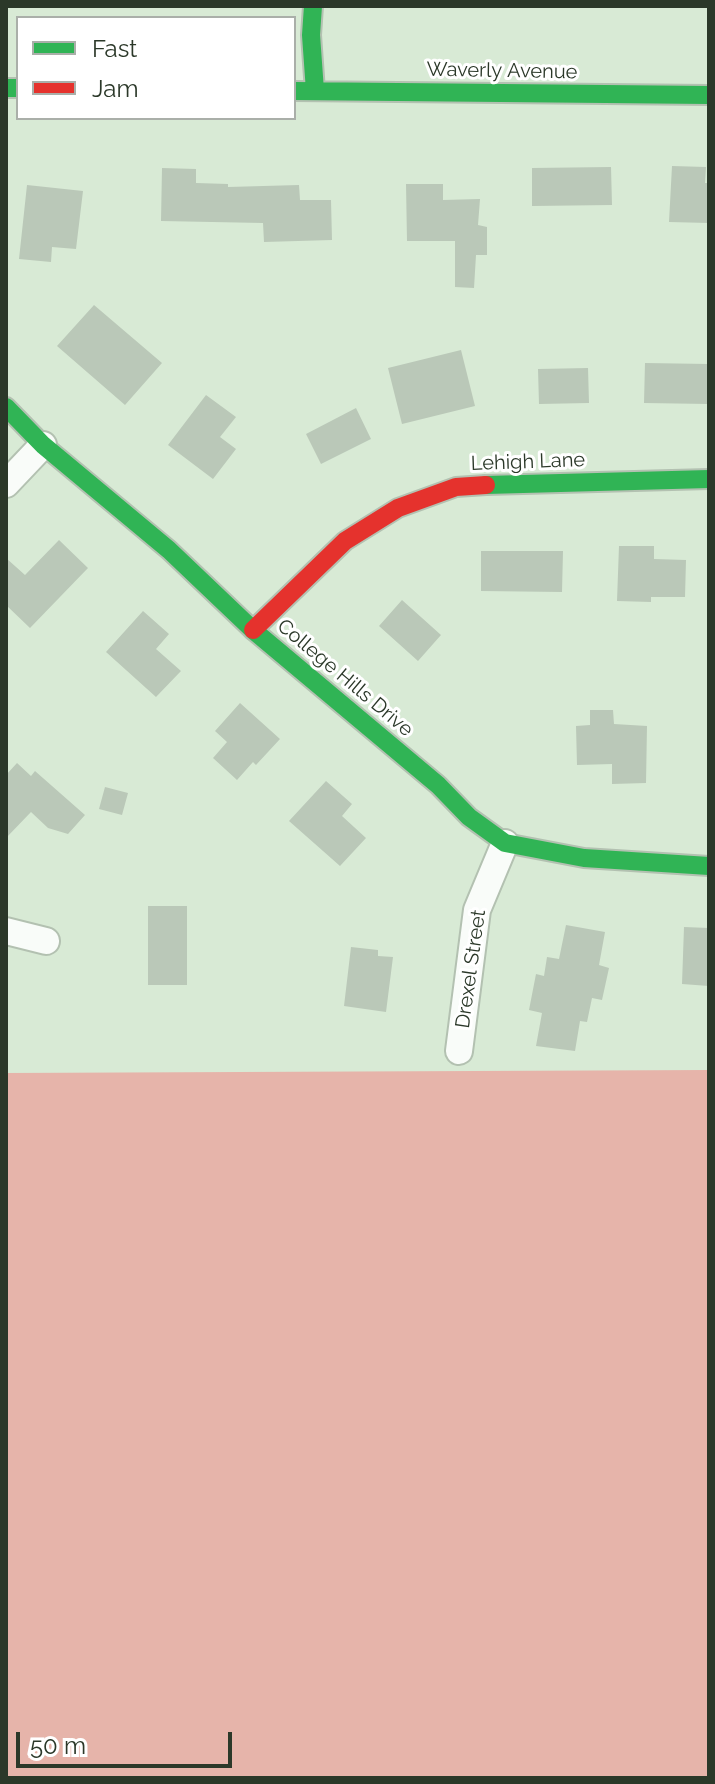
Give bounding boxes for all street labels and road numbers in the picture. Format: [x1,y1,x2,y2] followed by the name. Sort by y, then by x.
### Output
[426,58,578,84] street label: Waverly Avenue
[470,448,586,476] street label: Lehigh Lane
[272,614,418,742] street label: College Hills Drive
[451,908,491,1030] street label: Drexel Street

